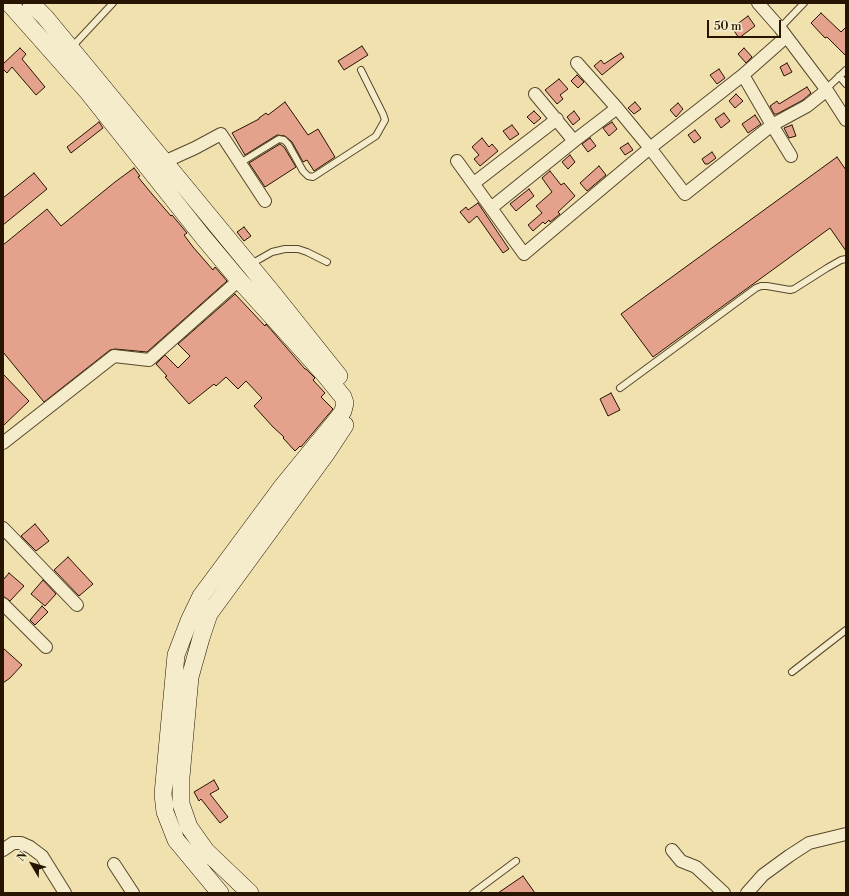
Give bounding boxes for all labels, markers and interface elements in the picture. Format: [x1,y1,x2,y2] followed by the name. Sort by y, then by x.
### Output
[709,12,783,38] scale bar
[714,19,742,34] text: 50 m
[12,844,52,884] north arrow
[14,849,31,864] text: N

